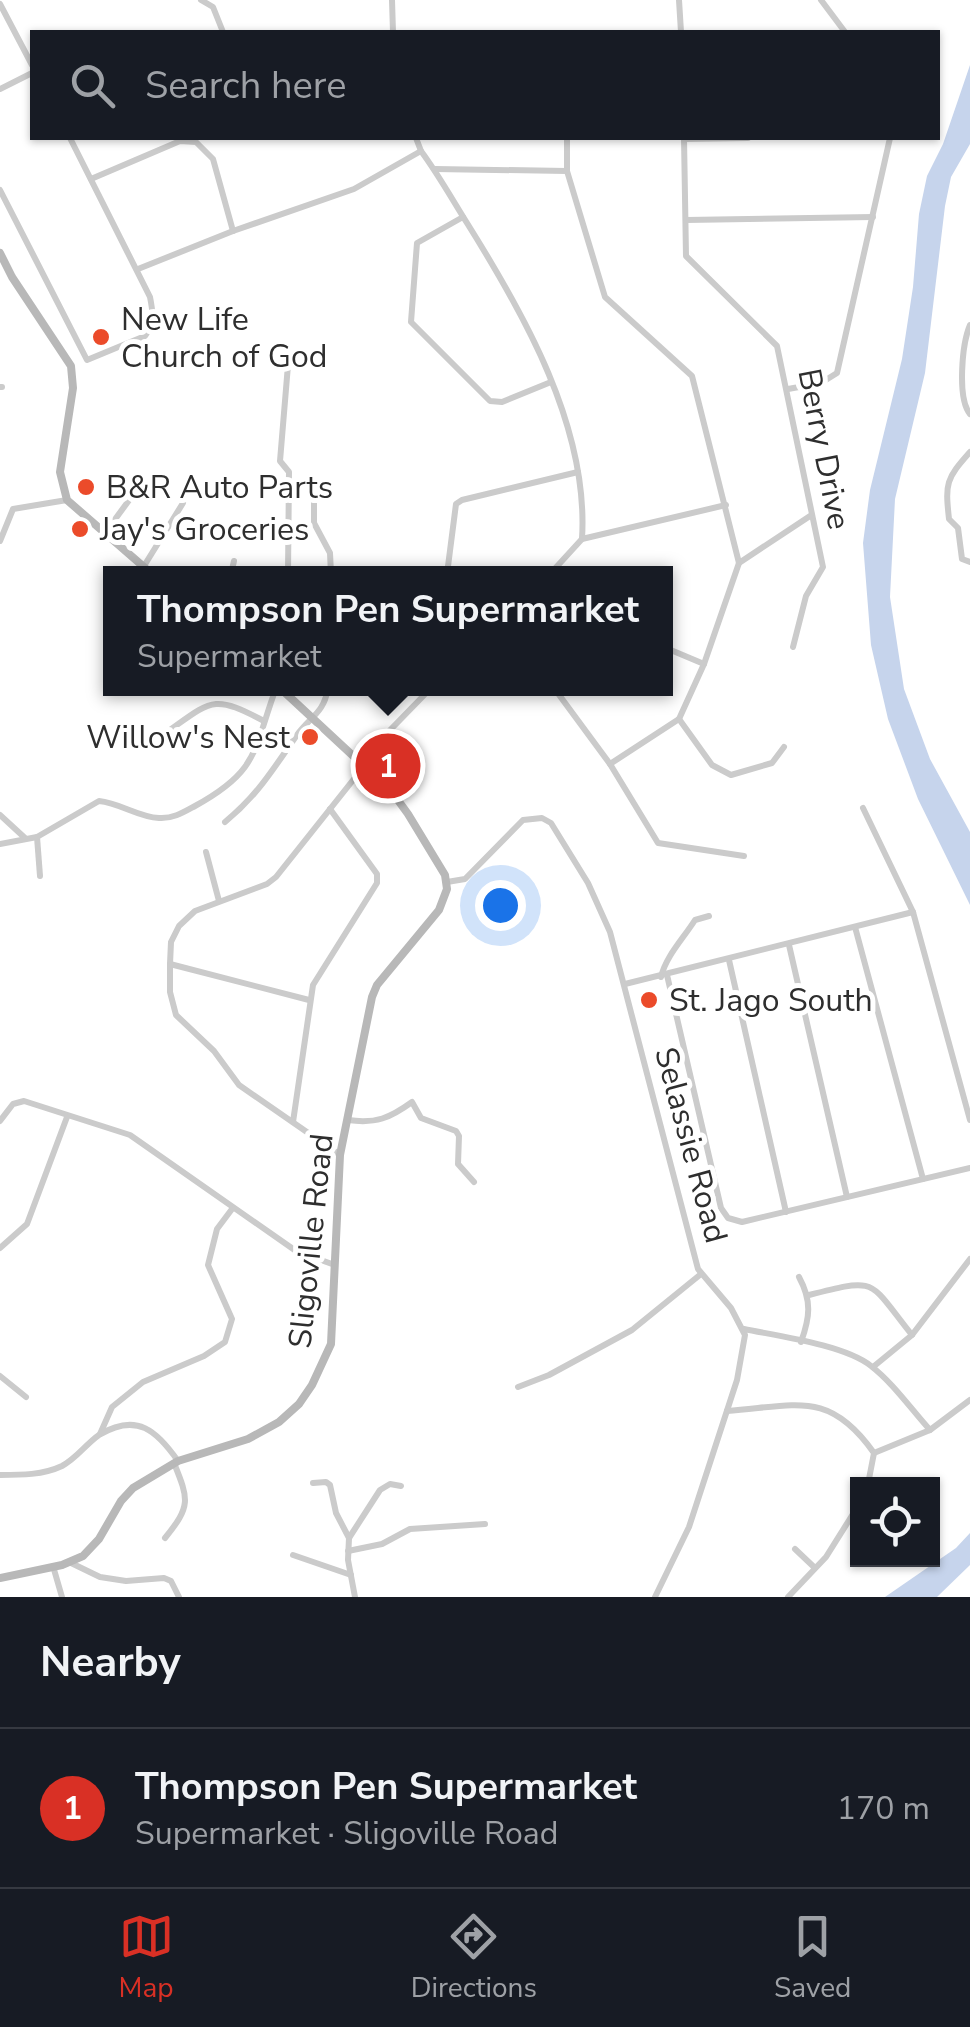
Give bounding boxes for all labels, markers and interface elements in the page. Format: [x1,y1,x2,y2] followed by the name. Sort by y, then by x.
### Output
[30,30,940,140] search box
[65,58,120,113] icon: search
[145,60,346,111] text: Search here
[121,298,327,378] place label: New Life Church of God
[90,326,112,348] marker: New Life Church of God
[787,365,861,533] street label: Berry Drive
[106,466,333,509] place label: B&R Auto Parts
[75,476,97,498] marker: B&R Auto Parts
[99,508,309,551] place label: Jay's Groceries
[69,518,91,540] marker: Jay's Groceries
[103,566,673,696] popup
[137,584,639,635] text: Thompson Pen Supermarket
[137,635,321,678] text: Supermarket
[86,716,291,759] place label: Willow's Nest
[299,726,321,748] marker: Willow's Nest
[356,728,420,804] pin: 1
[475,880,526,931] your location
[669,979,873,1022] place label: St. Jago South
[638,989,660,1011] marker: St. Jago South
[644,1042,738,1248] street label: Selassie Road
[278,1132,344,1350] street label: Sligoville Road
[850,1477,940,1567] map controls
[850,1477,940,1567] button: locate
[40,1634,181,1691] text: Nearby
[135,1761,637,1812] text: Thompson Pen Supermarket
[63,1787,82,1830] text: 1
[837,1787,930,1830] text: 170 m
[135,1812,558,1855] text: Supermarket · Sligoville Road
[119,1909,174,2007] tab: Map
[411,1909,537,2007] tab: Directions
[774,1909,851,2007] tab: Saved

